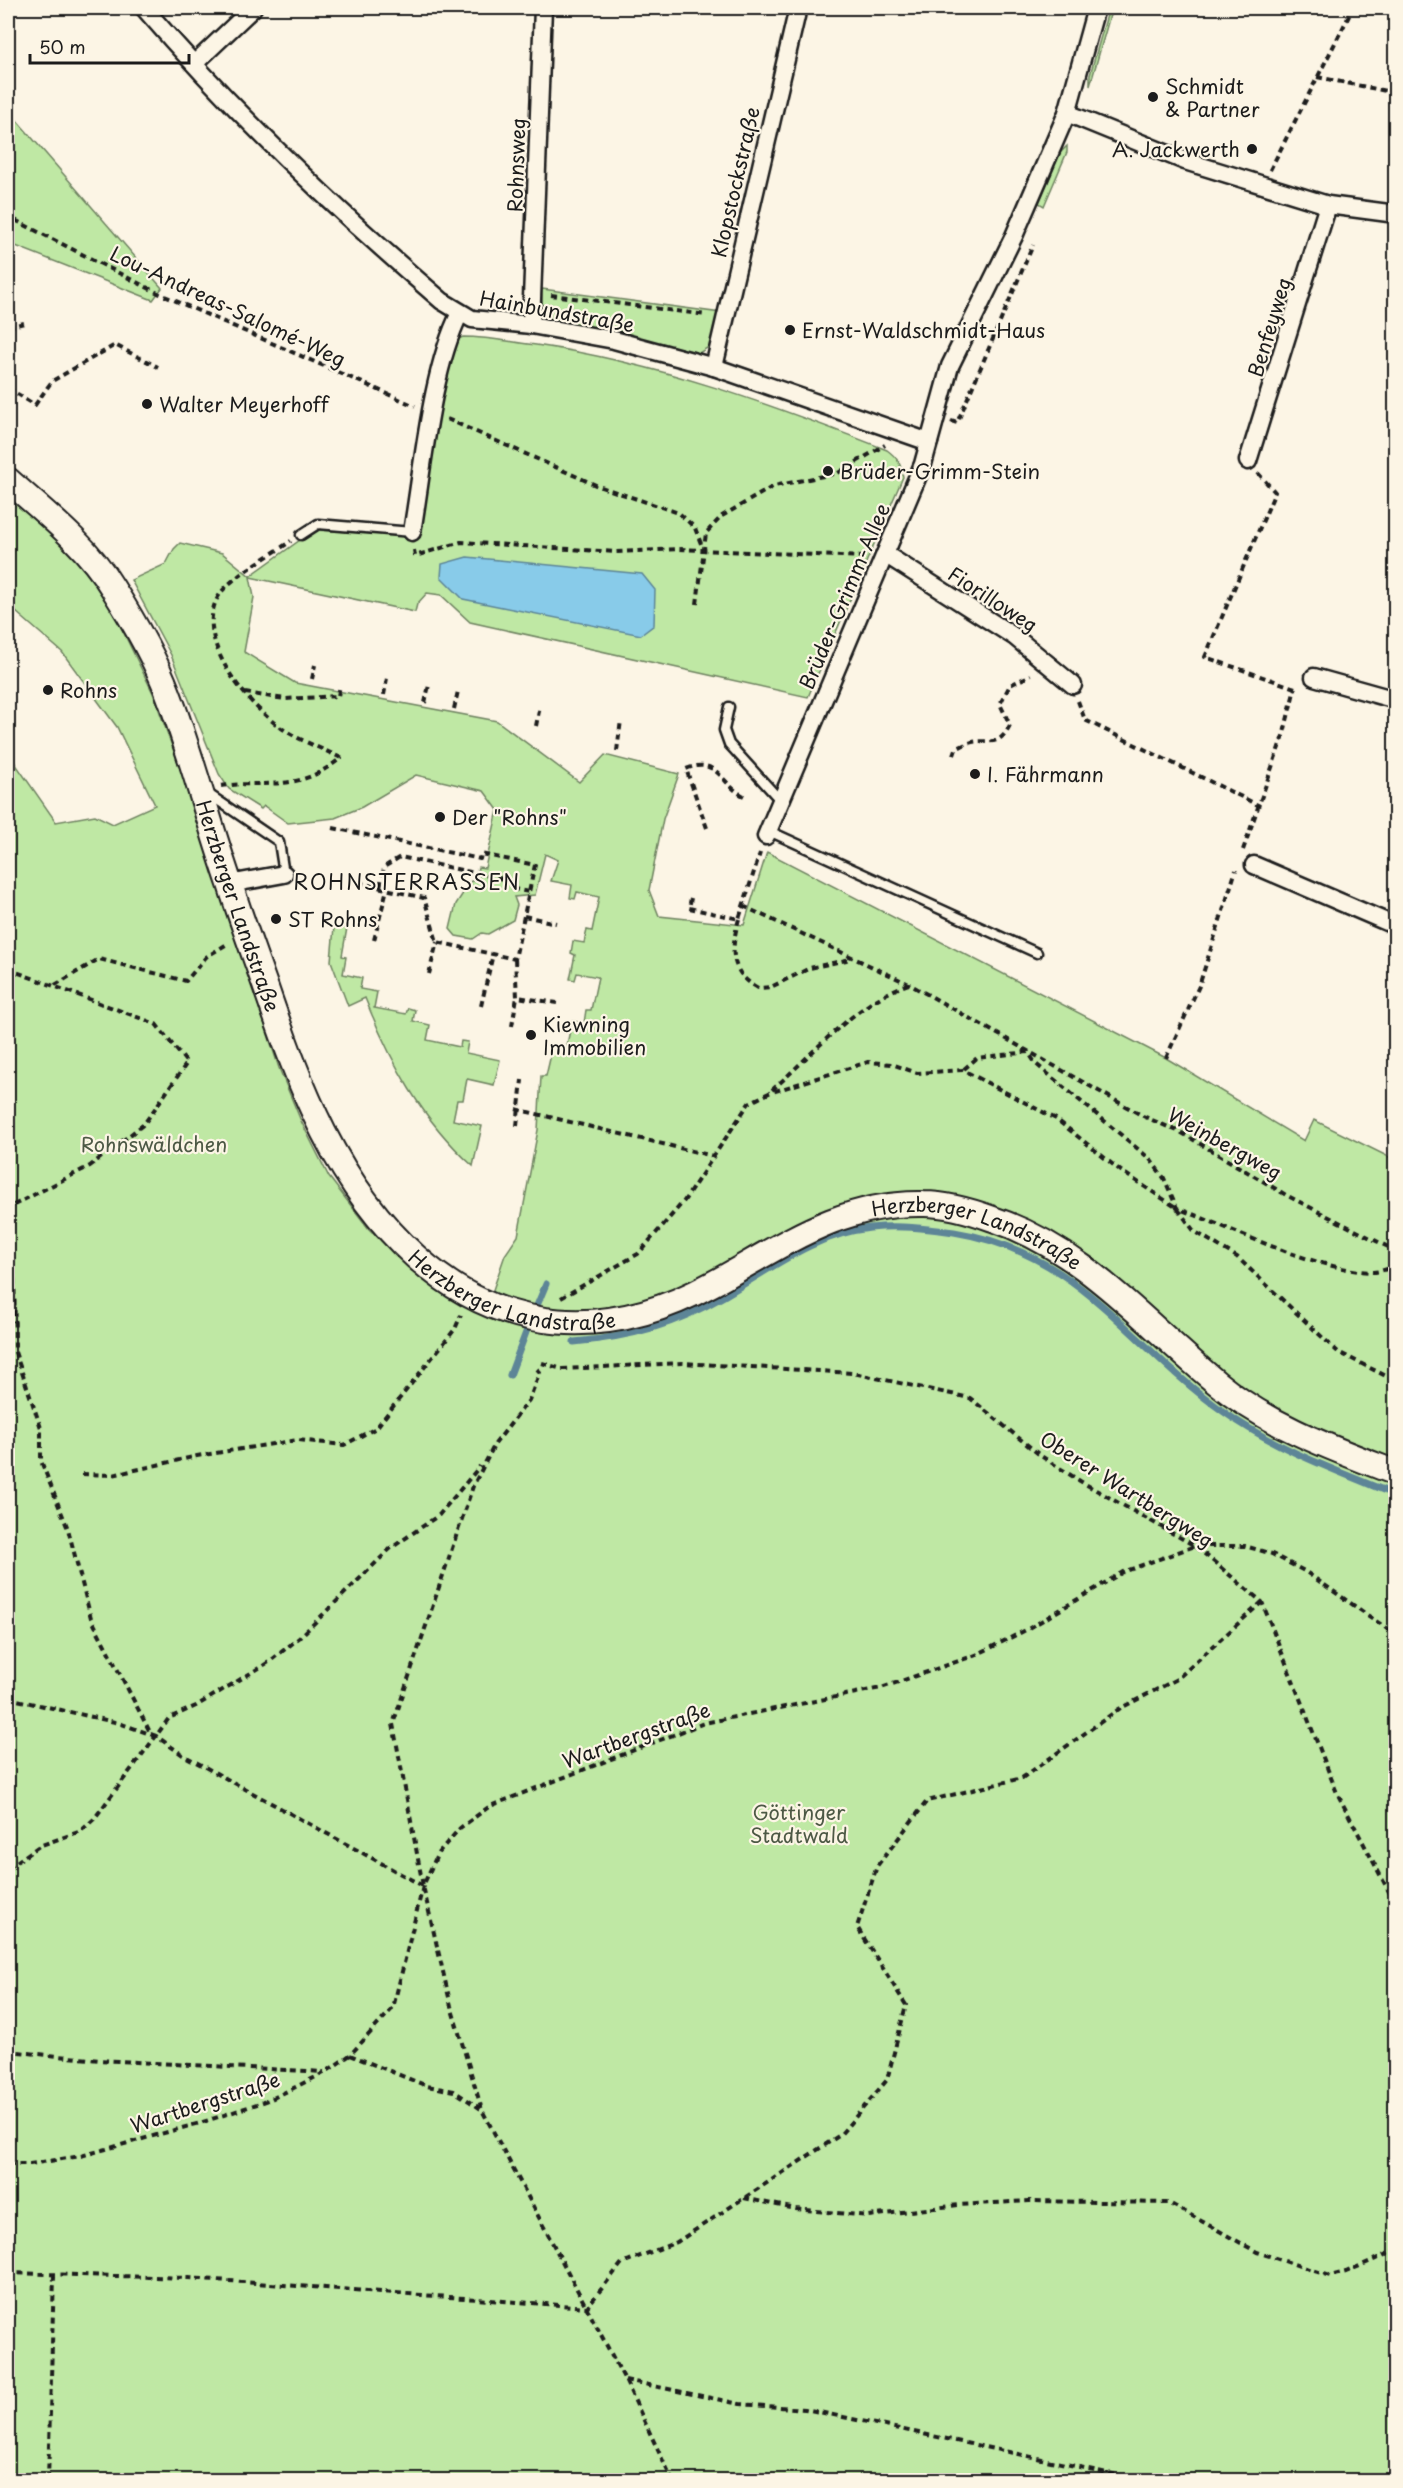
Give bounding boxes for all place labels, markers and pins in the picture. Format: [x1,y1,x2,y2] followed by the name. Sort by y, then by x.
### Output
[1165,71,1260,124] place label: Schmidt & Partner
[1146,90,1160,104] marker: Schmidt & Partner
[1112,134,1240,164] place label: A. Jackwerth
[1245,142,1259,156] marker: A. Jackwerth
[802,315,1045,345] place label: Ernst-Waldschmidt-Haus
[783,323,797,337] marker: Ernst-Waldschmidt-Haus
[159,389,330,419] place label: Walter Meyerhoff
[140,397,154,411] marker: Walter Meyerhoff
[840,456,1040,486] place label: Brüder-Grimm-Stein
[821,464,835,478] marker: Brüder-Grimm-Stein
[60,675,117,705] place label: Rohns
[41,683,55,697] marker: Rohns
[987,759,1104,789] place label: I. Fährmann
[968,767,982,781] marker: I. Fährmann
[452,802,567,832] place label: Der "Rohns"
[433,810,447,824] marker: Der "Rohns"
[288,904,377,934] place label: ST Rohns
[269,912,283,926] marker: ST Rohns
[543,1009,646,1062] place label: Kiewning Immobilien
[524,1028,538,1042] marker: Kiewning Immobilien

